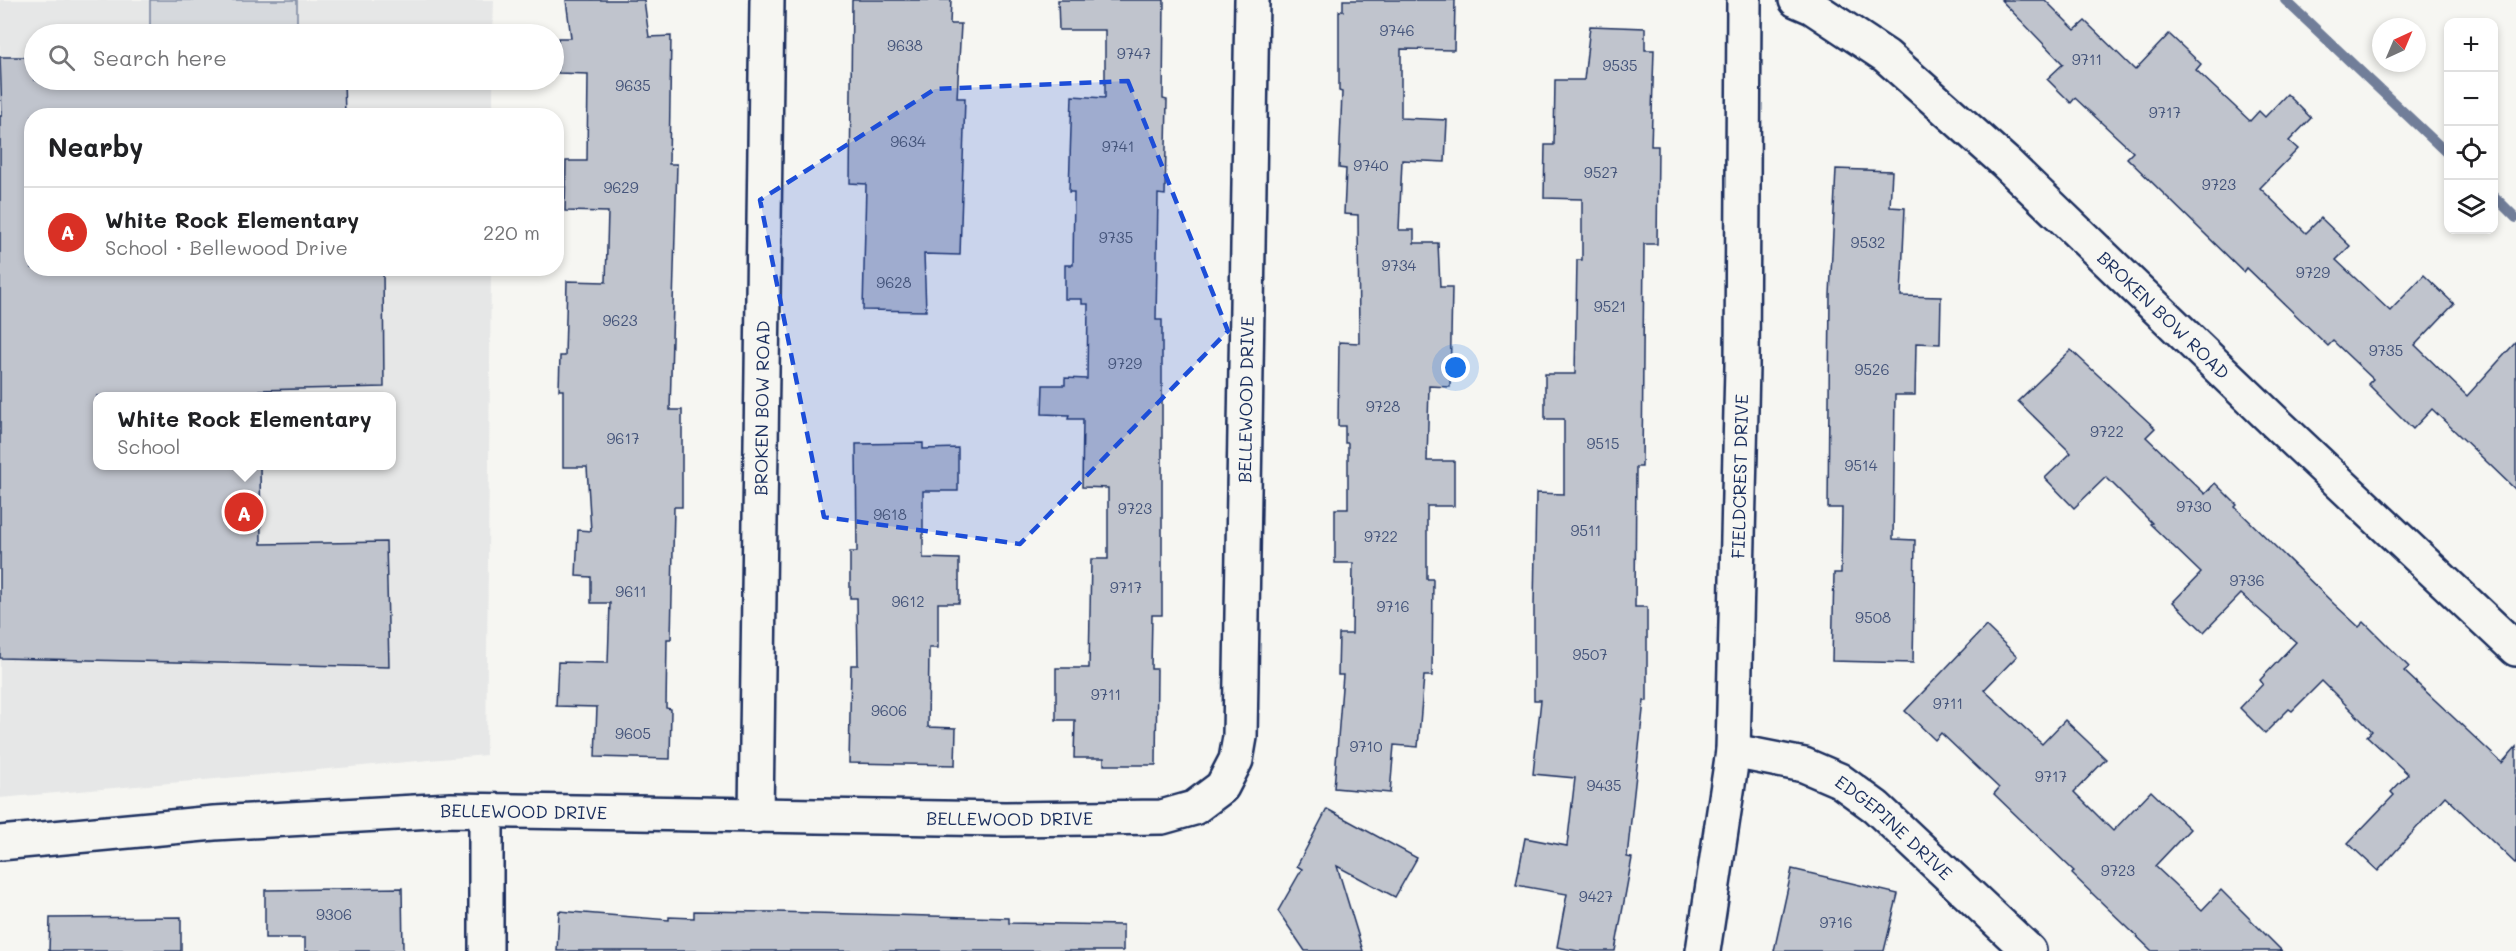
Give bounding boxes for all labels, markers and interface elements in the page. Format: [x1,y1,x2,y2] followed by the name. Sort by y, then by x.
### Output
[2372,18,2426,72] north arrow
[2444,18,2498,234] map controls
[2444,18,2498,72] button: +
[1379,20,1415,40] house number: 9746
[24,24,564,90] search box
[887,35,923,55] house number: 9638
[45,41,78,74] icon: search
[93,43,227,72] text: Search here
[1117,43,1151,63] house number: 9747
[2072,49,2102,69] house number: 9711
[1602,55,1638,75] house number: 9535
[2444,72,2498,126] button: −
[615,75,651,95] house number: 9635
[2149,102,2181,122] house number: 9717
[2444,126,2498,180] button: locate
[48,130,143,164] text: Nearby
[890,131,926,151] house number: 9634
[1102,136,1134,156] house number: 9741
[1353,155,1389,175] house number: 9740
[1584,162,1618,182] house number: 9527
[2202,174,2236,194] house number: 9723
[603,177,639,197] house number: 9629
[2444,180,2498,234] button: layers
[105,205,359,234] text: White Rock Elementary
[61,219,74,245] text: A
[483,219,540,245] text: 220 m
[1099,227,1133,247] house number: 9735
[1851,232,1885,252] house number: 9532
[105,234,348,260] text: School · Bellewood Drive
[2092,246,2235,384] street label: BROKEN BOW ROAD
[1382,255,1417,275] house number: 9734
[2296,262,2330,282] house number: 9729
[876,272,912,292] house number: 9628
[1594,296,1626,316] house number: 9521
[602,310,638,330] house number: 9623
[1232,316,1259,483] street label: BELLEWOOD DRIVE
[748,320,775,496] street label: BROKEN BOW ROAD
[2369,340,2403,360] house number: 9735
[1108,353,1142,373] house number: 9729
[1441,353,1470,382] your location
[1854,359,1890,379] house number: 9526
[93,392,396,470] popup
[1726,394,1753,559] street label: FIELDCREST DRIVE
[1366,396,1400,416] house number: 9728
[117,404,372,433] text: White Rock Elementary
[2090,421,2124,441] house number: 9722
[607,428,639,448] house number: 9617
[117,433,180,459] text: School
[1586,433,1620,453] house number: 9515
[1844,455,1878,475] house number: 9514
[224,490,264,534] pin: A
[2176,496,2212,516] house number: 9730
[1118,498,1152,518] house number: 9723
[873,504,907,524] house number: 9618
[1570,520,1602,540] house number: 9511
[1364,526,1398,546] house number: 9722
[2229,570,2265,590] house number: 9736
[1110,577,1142,597] house number: 9717
[615,581,647,601] house number: 9611
[892,591,925,611] house number: 9612
[1377,596,1409,616] house number: 9716
[1855,607,1891,627] house number: 9508
[1572,644,1608,664] house number: 9507
[1091,684,1121,704] house number: 9711
[1933,693,1963,713] house number: 9711
[871,700,907,720] house number: 9606
[615,723,651,743] house number: 9605
[1349,736,1383,756] house number: 9710
[2035,766,2067,786] house number: 9717
[1831,769,1958,885] street label: EDGEPINE DRIVE
[1586,775,1622,795] house number: 9435
[440,798,607,825] street label: BELLEWOOD DRIVE
[926,806,1093,831] street label: BELLEWOOD DRIVE
[2101,860,2135,880] house number: 9723
[1579,886,1613,906] house number: 9427
[316,904,352,924] house number: 9306
[1820,912,1852,932] house number: 9716

